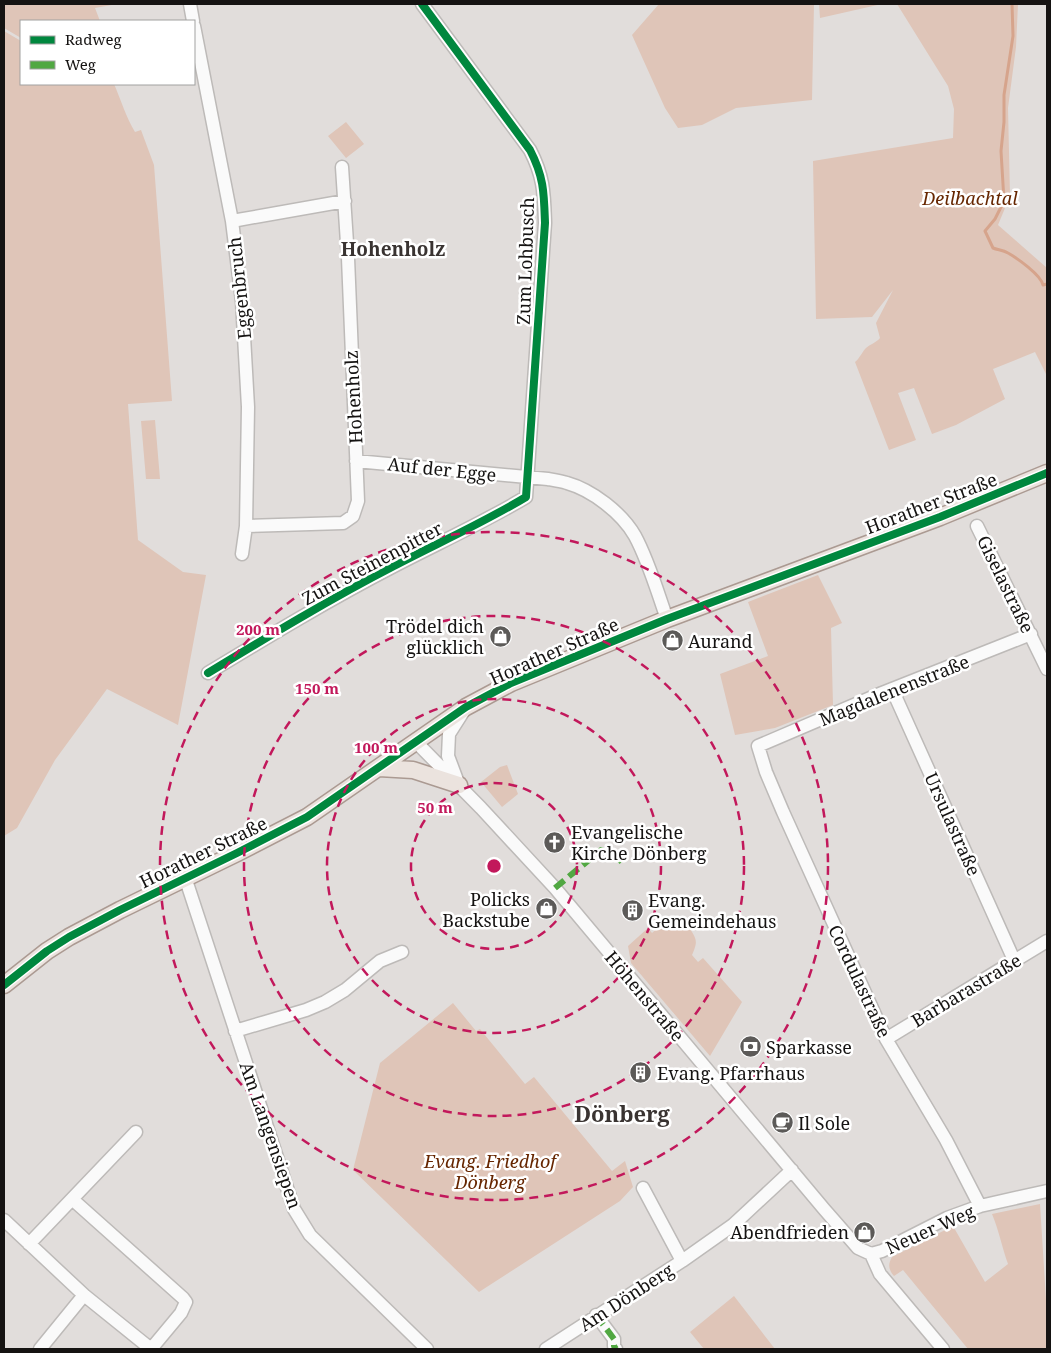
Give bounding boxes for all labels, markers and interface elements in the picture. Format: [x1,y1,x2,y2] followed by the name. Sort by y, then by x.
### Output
[20,20,195,85] legend
[65,29,122,49] text: Radweg
[65,54,96,74] text: Weg
[921,186,1018,210] park label: Deilbachtal
[511,197,539,325] street label: Zum Lohbusch
[222,235,256,341] street label: Eggenbruch
[341,236,445,262] district label: Hohenholz
[339,349,367,445] street label: Hohenholz
[386,451,498,487] street label: Auf der Egge
[862,467,1000,539] street label: Horather Straße
[298,516,447,610] street label: Zum Steinenpitter
[972,531,1040,637] street label: Giselastraße
[486,612,622,690] street label: Horather Straße
[386,614,484,659] place label: Trödel dich glücklich
[236,619,280,639] text: 200 m
[488,624,512,648] shop icon: Trödel dich glücklich
[660,629,684,653] shop icon: Aurand
[688,629,753,653] place label: Aurand
[815,649,973,731] street label: Magdalenenstraße
[295,678,339,698] text: 150 m
[354,737,398,757] text: 100 m
[920,769,986,879] street label: Ursulastraße
[417,797,453,817] text: 50 m
[135,811,271,893] street label: Horather Straße
[571,820,707,865] place label: Evangelische Kirche Dönberg
[543,830,567,854] church icon: Evangelische Kirche Dönberg
[485,857,503,875] centre of rings
[442,887,530,932] place label: Policks Backstube
[648,888,776,933] place label: Evang. Gemeindehaus
[534,897,558,921] shop icon: Policks Backstube
[620,898,644,922] building icon: Evang. Gemeindehaus
[823,921,897,1041] street label: Cordulastraße
[600,946,690,1046] street label: Höhenstraße
[907,948,1025,1032] street label: Barbarastraße
[738,1035,762,1059] bank icon: Sparkasse
[766,1035,852,1059] place label: Sparkasse
[235,1058,308,1212] street label: Am Langensiepen
[629,1061,653,1085] building icon: Evang. Pfarrhaus
[657,1061,805,1085] place label: Evang. Pfarrhaus
[574,1098,671,1128] district label: Dönberg
[770,1111,794,1135] cafe icon: Il Sole
[798,1111,850,1135] place label: Il Sole
[423,1149,559,1194] park label: Evang. Friedhof Dönberg
[882,1199,978,1259] street label: Neuer Weg
[730,1220,849,1244] place label: Abendfrieden
[853,1220,877,1244] shop icon: Abendfrieden
[574,1257,678,1337] street label: Am Dönberg

